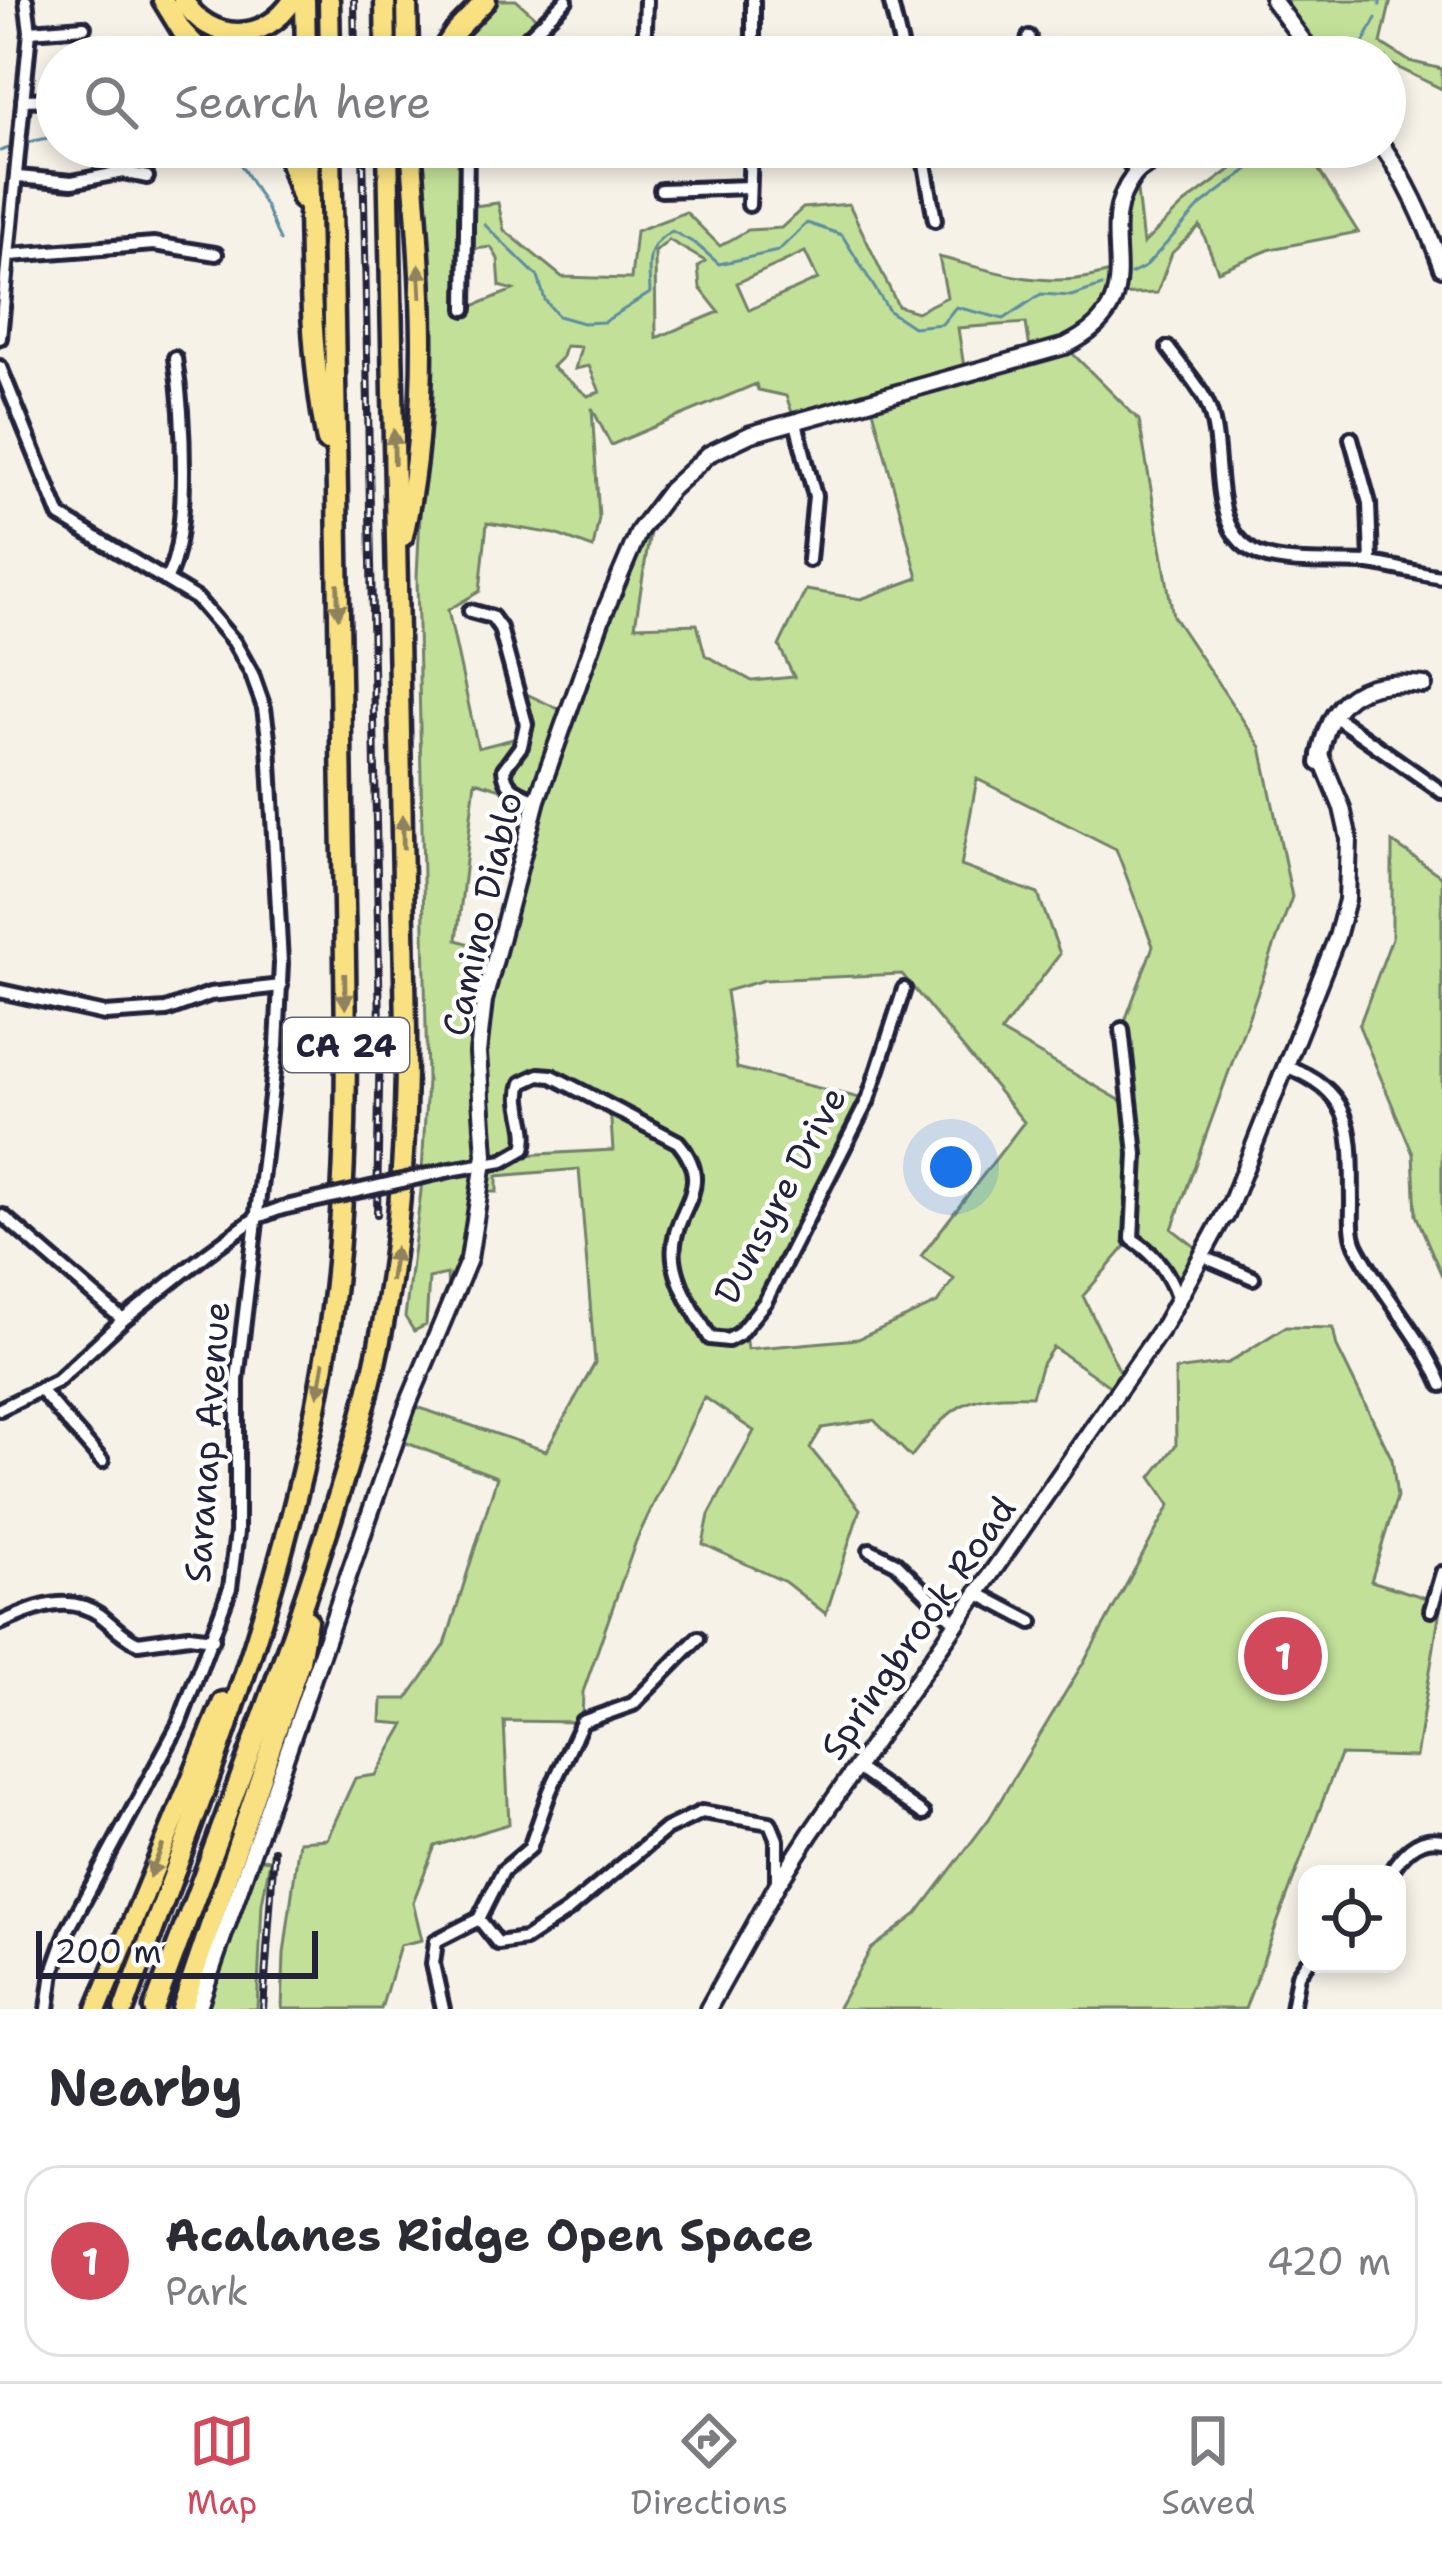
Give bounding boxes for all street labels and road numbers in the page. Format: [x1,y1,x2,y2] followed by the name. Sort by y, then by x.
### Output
[430,787,534,1041] street label: Camino Diablo
[283,1018,409,1072] road number: CA 24
[702,1078,858,1312] street label: Dunsyre Drive
[173,1300,241,1584] street label: Saranap Avenue
[809,1487,1027,1769] street label: Springbrook Road

